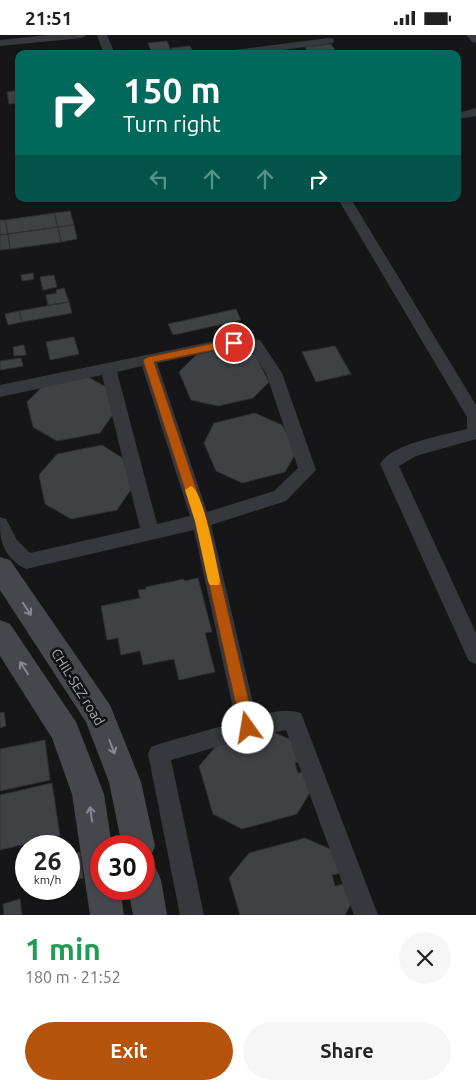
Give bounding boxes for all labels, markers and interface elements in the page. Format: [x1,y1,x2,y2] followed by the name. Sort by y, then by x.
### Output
[25,7,73,29] text: 21:51
[40,70,105,135] icon: right
[123,70,221,110] text: 150 m
[123,111,221,136] text: Turn right
[145,165,173,193] icon: left
[198,165,226,193] icon: ahead
[251,165,279,193] icon: ahead
[304,165,332,193] icon: right
[213,322,255,364] pin
[220,329,248,357] icon: arrive
[22,602,32,616] one-way arrow
[48,646,108,728] street label: CHIL-SEZ road
[18,662,28,676] one-way arrow
[221,701,273,753] position arrow
[107,739,117,754] one-way arrow
[85,807,95,823] one-way arrow
[90,835,155,900] speed limit sign: 30
[33,847,62,875] text: 26
[34,873,61,886] text: km/h
[25,932,101,966] text: 1 min
[399,932,451,984] button: close
[25,968,121,986] text: 180 m · 21:52
[25,1022,233,1080] button: Exit
[243,1022,451,1080] button: Share

